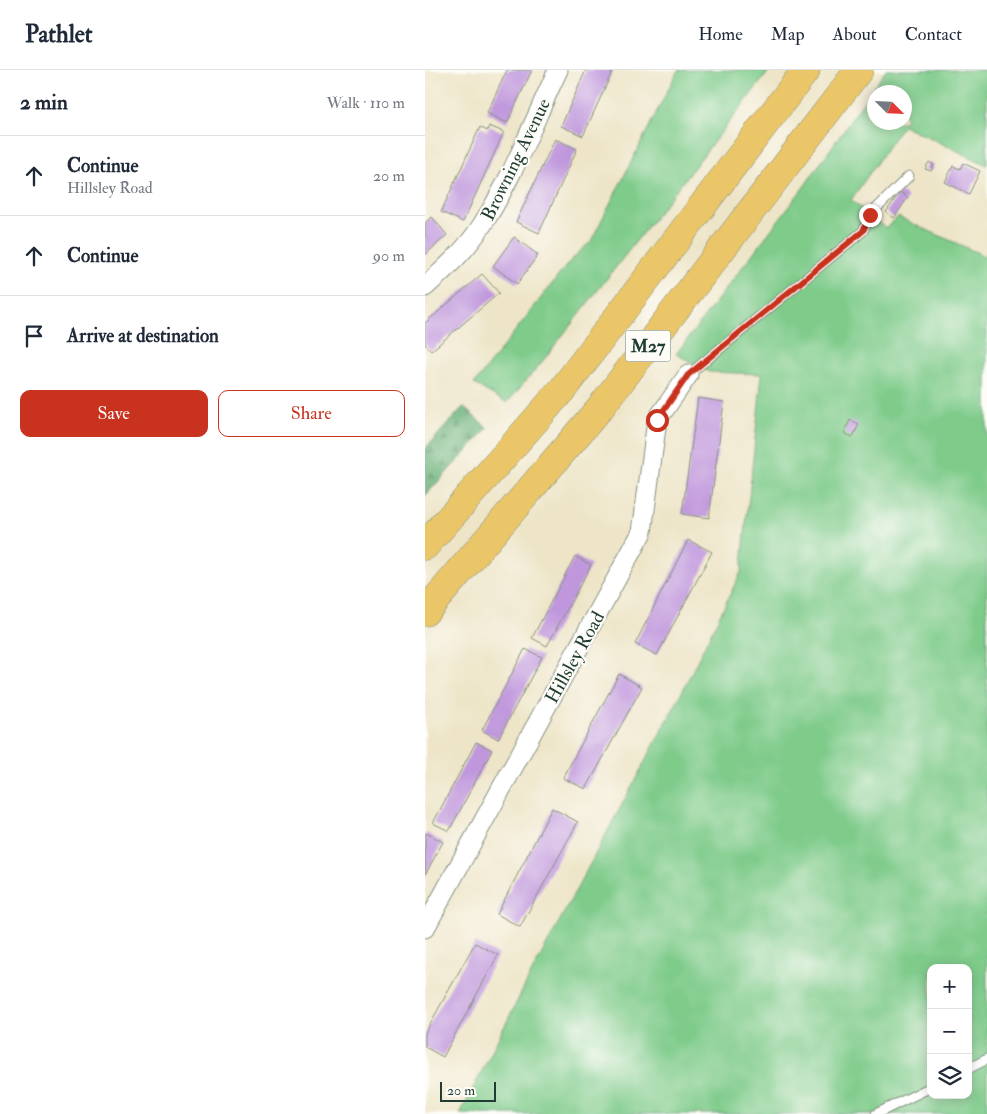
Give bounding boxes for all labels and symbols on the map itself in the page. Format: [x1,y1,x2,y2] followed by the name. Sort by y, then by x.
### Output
[867,85,912,130] north arrow
[476,94,556,225] street label: Browning Avenue
[859,204,882,227] route end
[625,330,671,362] road number: M27
[646,409,669,432] route start
[540,607,610,708] street label: Hillsley Road
[440,1079,496,1102] scale bar

